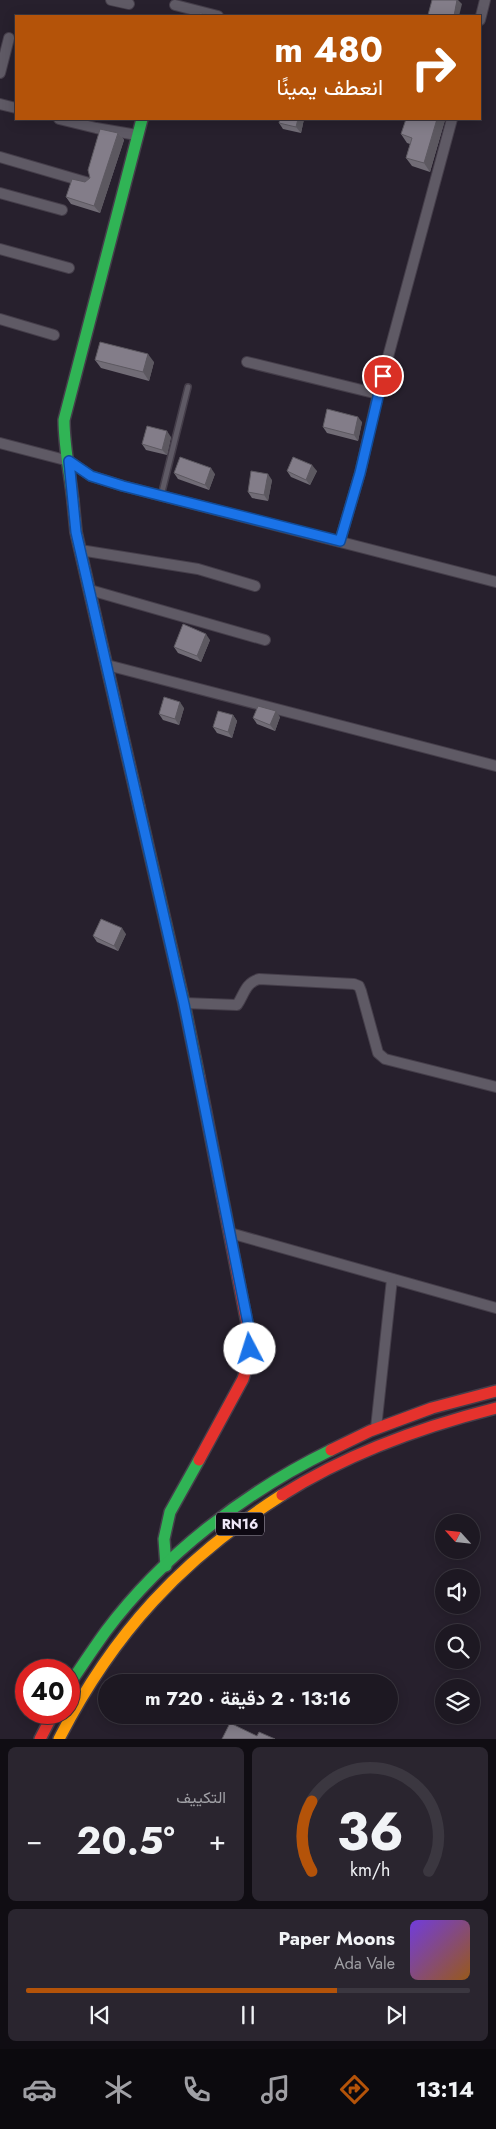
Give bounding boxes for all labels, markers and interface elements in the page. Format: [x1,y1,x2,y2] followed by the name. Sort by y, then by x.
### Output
[274,25,383,75] text: 480 m
[401,35,466,100] icon: right
[277,71,383,103] text: انعطف يمينًا
[362,355,404,397] pin
[369,362,397,390] icon: arrive
[223,1322,275,1374] position arrow
[216,1512,264,1536] road number: RN16
[435,1514,480,1559] north arrow
[435,1514,480,1724] map controls
[435,1569,480,1614] button: sound
[435,1624,480,1669] button: search
[15,1659,80,1724] speed limit sign: 40
[435,1679,480,1724] button: layers
[145,1685,351,1712] text: 13:16 · 2 دقيقة · 720 m
[176,1786,226,1809] text: التكييف
[336,1794,404,1870] text: 36
[77,1813,175,1868] text: 20.5°
[26,1820,43,1861] text: −
[209,1820,226,1861] text: +
[350,1857,390,1883] text: km/h
[278,1925,395,1952] text: Paper Moons
[334,1952,395,1975] text: Ada Vale
[86,2001,114,2029] icon: previous
[234,2001,262,2029] icon: pause
[382,2001,410,2029] icon: next
[22,2072,57,2107] icon: car
[101,2072,136,2107] icon: climate
[179,2072,214,2107] icon: phone
[258,2072,293,2107] icon: music
[337,2072,372,2107] icon: directions
[416,2073,474,2105] text: 13:14

